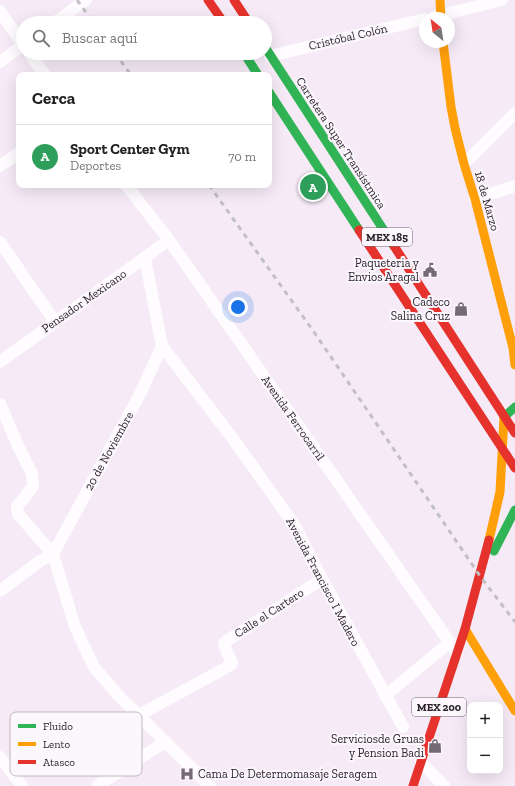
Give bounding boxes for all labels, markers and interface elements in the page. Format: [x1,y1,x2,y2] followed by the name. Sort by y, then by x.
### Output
[419,12,455,48] north arrow
[16,16,272,60] search box
[307,21,389,53] street label: Cristóbal Colón
[30,27,52,49] icon: search
[62,29,138,47] text: Buscar aquí
[293,75,389,212] street label: Carretera Super Transístmica
[32,88,75,108] text: Cerca
[70,140,190,158] text: Sport Center Gym
[41,149,49,164] text: A
[228,149,256,164] text: 70 m
[70,158,121,173] text: Deportes
[472,169,502,233] street label: 18 de Marzo
[300,172,326,202] pin: A
[362,228,412,246] road number: MEX 185
[348,256,420,284] place label: Paqueteria y Envios Aragal
[422,262,438,278] public building icon: Paqueteria y Envios Aragal
[39,267,129,335] street label: Pensador Mexicano
[391,295,450,323] place label: Cadeco Salina Cruz
[228,297,248,317] your location
[453,301,469,317] shop icon: Cadeco Salina Cruz
[258,373,328,463] street label: Avenida Ferrocarril
[82,409,137,493] street label: 20 de Noviembre
[283,515,363,649] street label: Avenida Francisco I Madero
[232,585,306,641] street label: Calle el Cartero
[412,698,466,716] road number: MEX 200
[467,702,503,774] map controls
[467,702,503,738] button: +
[10,712,142,776] legend
[43,720,73,733] text: Fluido
[331,732,425,760] place label: Serviciosde Gruas y Pension Badi
[43,738,71,751] text: Lento
[427,738,443,754] shop icon: Serviciosde Gruas y Pension Badi
[467,738,503,774] button: −
[43,756,75,769] text: Atasco
[179,766,195,782] hospital icon: Cama De Determomasaje Seragem
[198,767,378,782] place label: Cama De Determomasaje Seragem

